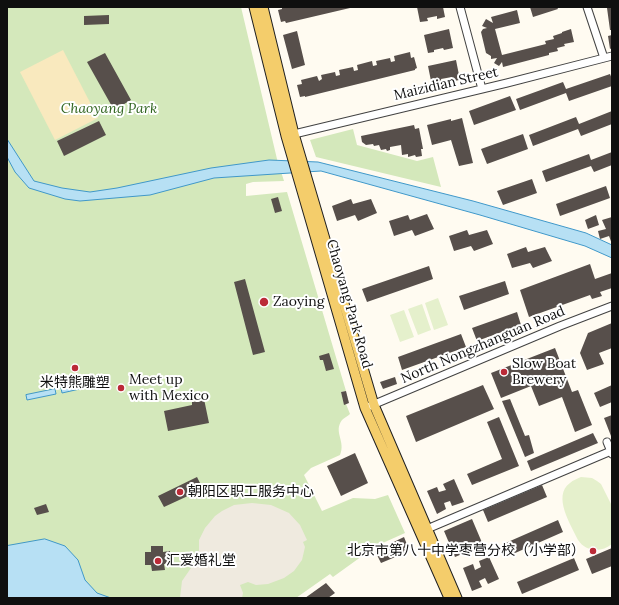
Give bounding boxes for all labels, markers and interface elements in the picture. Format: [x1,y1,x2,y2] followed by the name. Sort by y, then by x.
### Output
[392,64,500,104] street label: Maizidian Street
[61,101,157,117] park label: Chaoyang Park
[323,238,375,370] street label: Chaoyang Park Road
[273,294,324,310] place label: Zaoying
[258,296,270,308] marker: Zaoying
[398,303,568,387] street label: North Nongzhanguan Road
[512,356,576,388] place label: Slow Boat Brewery
[70,363,80,373] marker: 米特熊雕塑
[499,367,509,377] marker: Slow Boat Brewery
[129,372,209,404] place label: Meet up with Mexico
[40,375,110,391] place label: 米特熊雕塑
[116,383,126,393] marker: Meet up with Mexico
[188,484,314,500] place label: 朝阳区职工服务中心
[175,487,185,497] marker: 朝阳区职工服务中心
[347,543,585,559] place label: 北京市第八十中学枣营分校（小学部）
[588,546,598,556] marker: 北京市第八十中学枣营分校（小学部）
[166,553,236,569] place label: 汇爱婚礼堂
[153,556,163,566] marker: 汇爱婚礼堂

